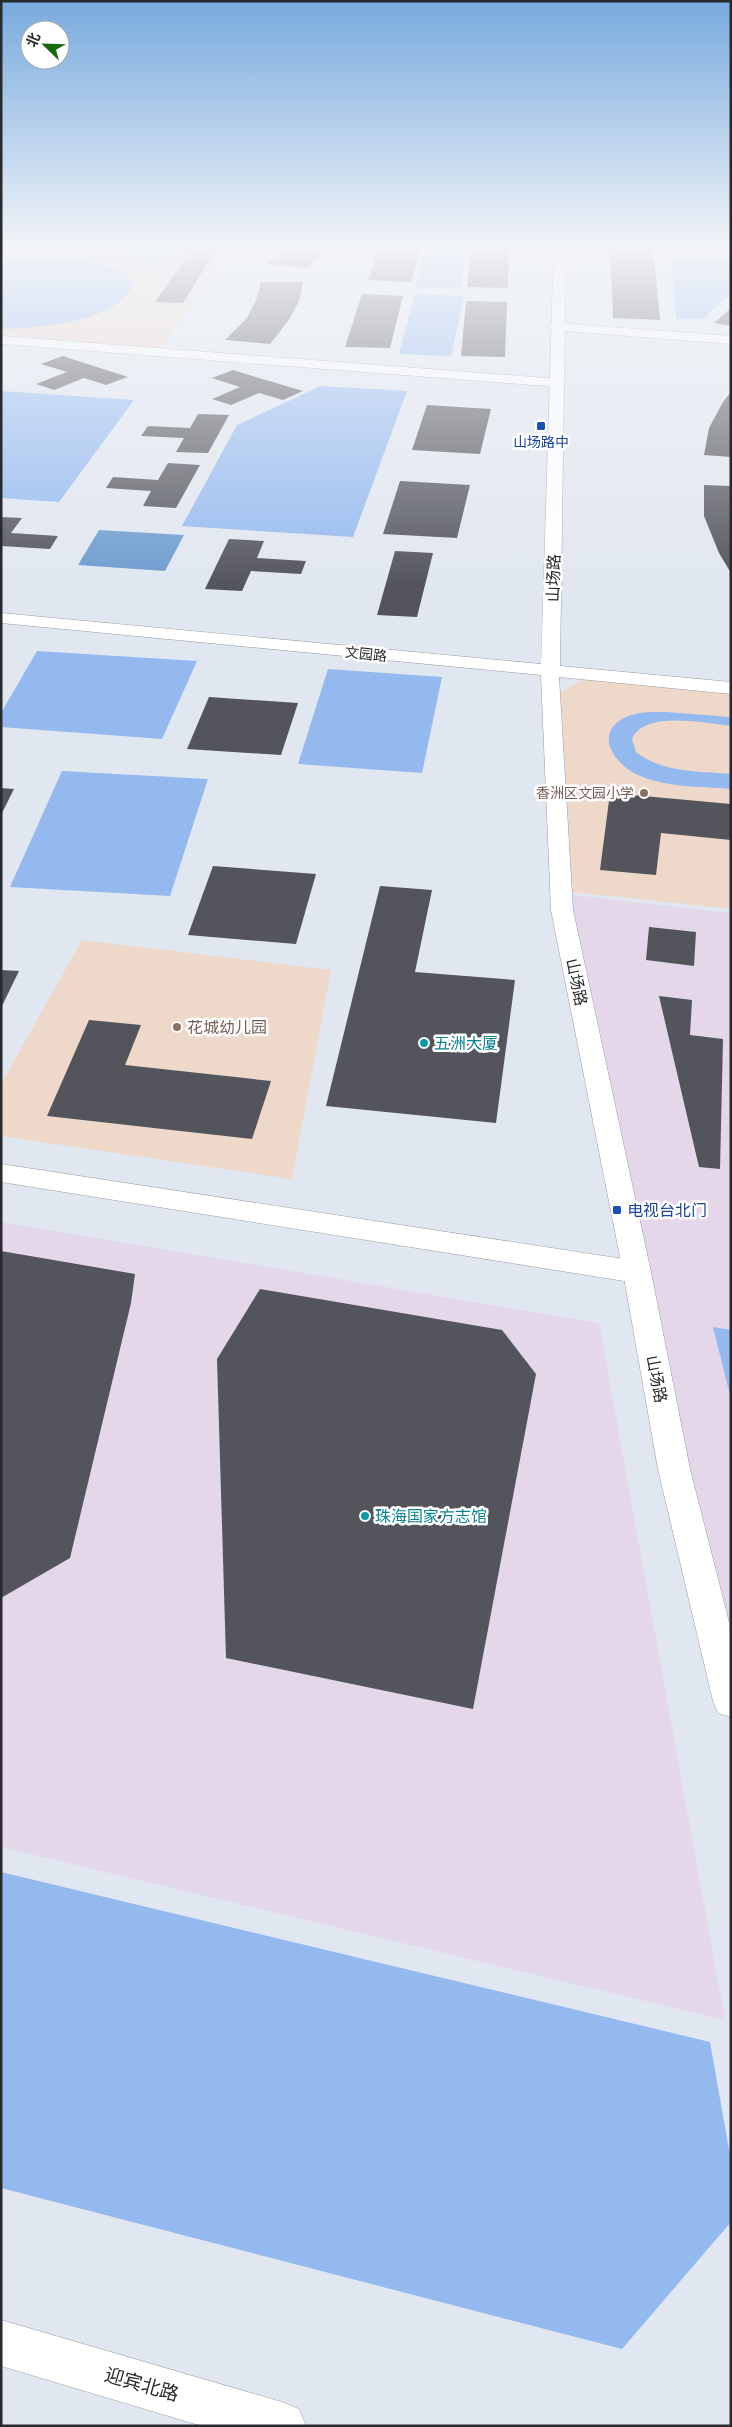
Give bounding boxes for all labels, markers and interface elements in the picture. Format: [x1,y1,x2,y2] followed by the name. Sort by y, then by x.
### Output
[20,20,70,70] north arrow
[23,30,44,50] text: 北
[535,420,547,432] marker: 山场路中
[513,434,569,451] place label: 山场路中
[543,554,565,602] street label: 山场路
[344,644,388,665] street label: 文园路
[536,785,634,802] place label: 香洲区文园小学
[638,787,650,799] marker: 香洲区文园小学
[561,957,591,1008] street label: 山场路
[187,1018,267,1038] place label: 花城幼儿园
[171,1021,183,1033] marker: 花城幼儿园
[434,1034,498,1054] place label: 五洲大厦
[418,1037,430,1049] marker: 五洲大厦
[627,1201,707,1221] place label: 电视台北门
[611,1204,623,1216] marker: 电视台北门
[642,1354,670,1405] street label: 山场路
[375,1507,487,1527] place label: 珠海国家方志馆
[359,1510,371,1522] marker: 珠海国家方志馆
[102,2364,181,2406] street label: 迎宾北路

